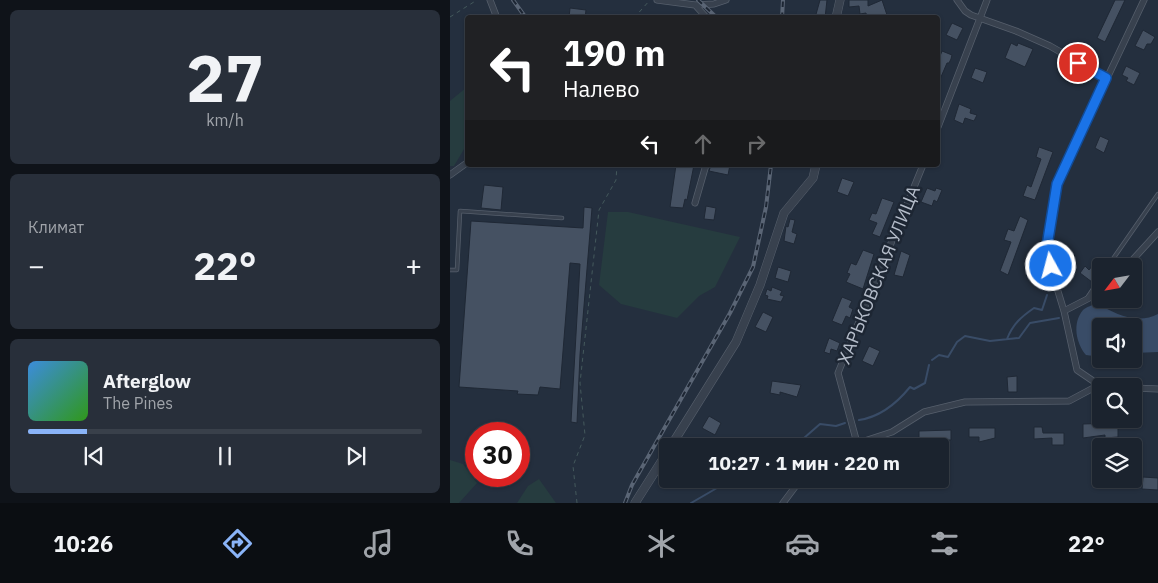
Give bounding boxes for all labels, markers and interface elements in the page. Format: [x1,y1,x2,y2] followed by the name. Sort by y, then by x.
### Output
[563,30,666,76] text: 190 m
[186,35,264,120] text: 27
[480,35,545,100] icon: left
[1057,42,1099,84] pin
[1064,49,1092,77] icon: arrive
[563,74,640,103] text: Налево
[206,110,244,130] text: km/h
[636,130,664,158] icon: left
[689,130,717,158] icon: ahead
[742,130,770,158] icon: right
[832,182,925,368] street label: ХАРЬКОВСКАЯ УЛИЦА
[28,217,84,237] text: Климат
[1024,239,1076,291] position arrow
[193,241,257,290] text: 22°
[28,247,45,284] text: −
[405,247,422,284] text: +
[1092,258,1142,308] north arrow
[1092,258,1142,488] map controls
[1092,318,1142,368] button: sound
[103,369,191,393] text: Afterglow
[1092,378,1142,428] button: search
[103,393,173,413] text: The Pines
[465,422,530,487] speed limit sign: 30
[1092,438,1142,488] button: layers
[80,442,108,470] icon: previous
[211,442,239,470] icon: pause
[342,442,370,470] icon: next
[708,451,900,475] text: 10:27 · 1 мин · 220 m
[220,526,255,561] icon: directions
[361,526,396,561] icon: music
[502,526,537,561] icon: phone
[644,526,679,561] icon: climate
[785,526,820,561] icon: car
[927,526,962,561] icon: filters
[53,529,113,558] text: 10:26
[1068,529,1105,558] text: 22°

